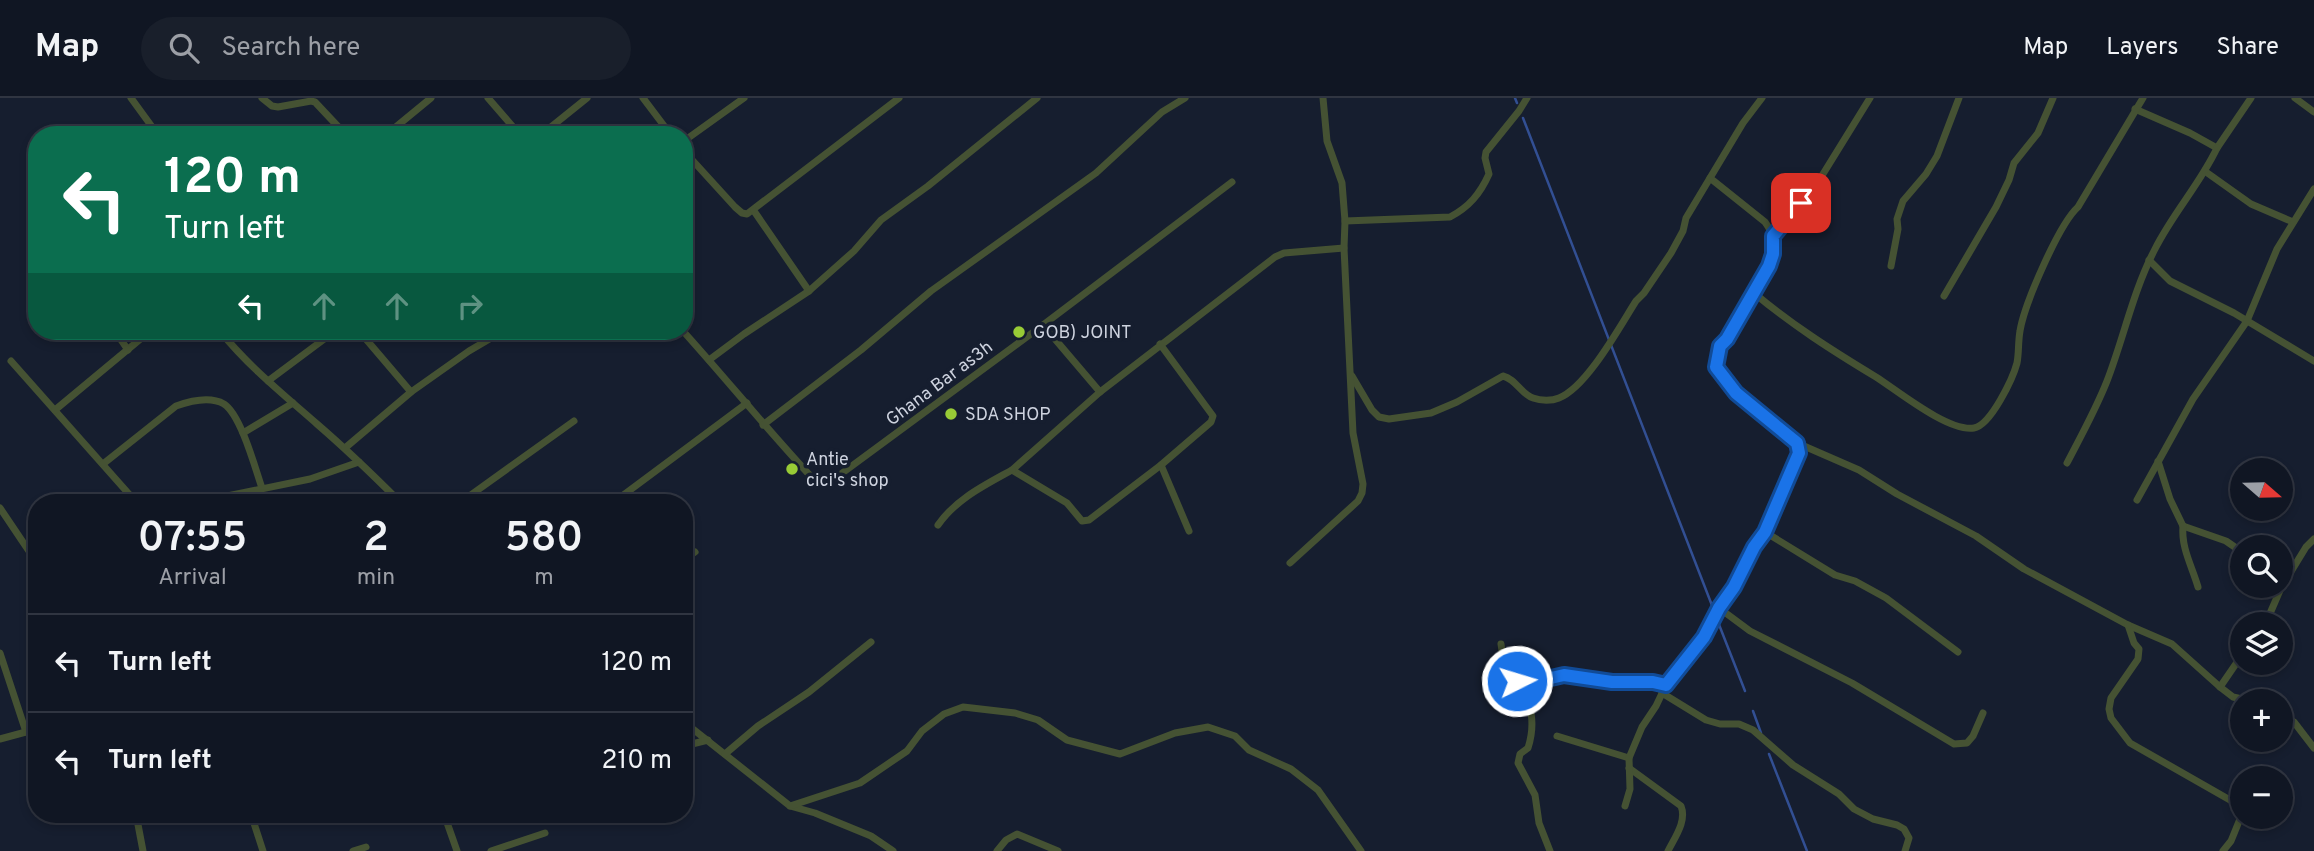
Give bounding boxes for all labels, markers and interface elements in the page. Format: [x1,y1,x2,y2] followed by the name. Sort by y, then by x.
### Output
[141,17,631,80] search box
[35,27,99,69] text: Map
[165,29,203,67] icon: search
[221,32,360,65] text: Search here
[2023,33,2068,63] text: Map
[2106,33,2178,63] text: Layers
[2216,33,2279,63] text: Share
[164,149,301,211] text: 120 m
[49,154,140,245] icon: left
[1771,173,1831,233] pin
[1782,184,1820,222] icon: arrive
[164,210,285,250] text: Turn left
[232,287,270,325] icon: left
[305,287,343,325] icon: ahead
[378,287,416,325] icon: ahead
[451,287,489,325] icon: right
[1033,322,1132,345] place label: GOB) JOINT
[1011,324,1027,340] marker: GOB) JOINT
[882,336,998,432] street label: Ghana Bar as3h
[965,404,1051,427] place label: SDA SHOP
[943,406,959,422] marker: SDA SHOP
[806,449,889,493] place label: Antie cici's shop
[2230,458,2292,522] north arrow
[2230,458,2293,829] map controls
[784,461,800,477] marker: Antie cici's shop
[138,513,247,566] text: 07:55
[363,513,389,566] text: 2
[505,513,583,566] text: 580
[2230,535,2293,598] button: search
[158,564,227,593] text: Arrival
[357,564,395,593] text: min
[534,564,554,593] text: m
[2230,612,2293,675] button: layers
[49,644,87,682] icon: left
[1480,644,1554,718] position arrow
[108,647,212,680] text: Turn left
[602,647,672,680] text: 120 m
[2230,689,2293,752] button: +
[49,742,87,780] icon: left
[108,745,212,778] text: Turn left
[602,745,672,778] text: 210 m
[2230,766,2293,829] button: −

